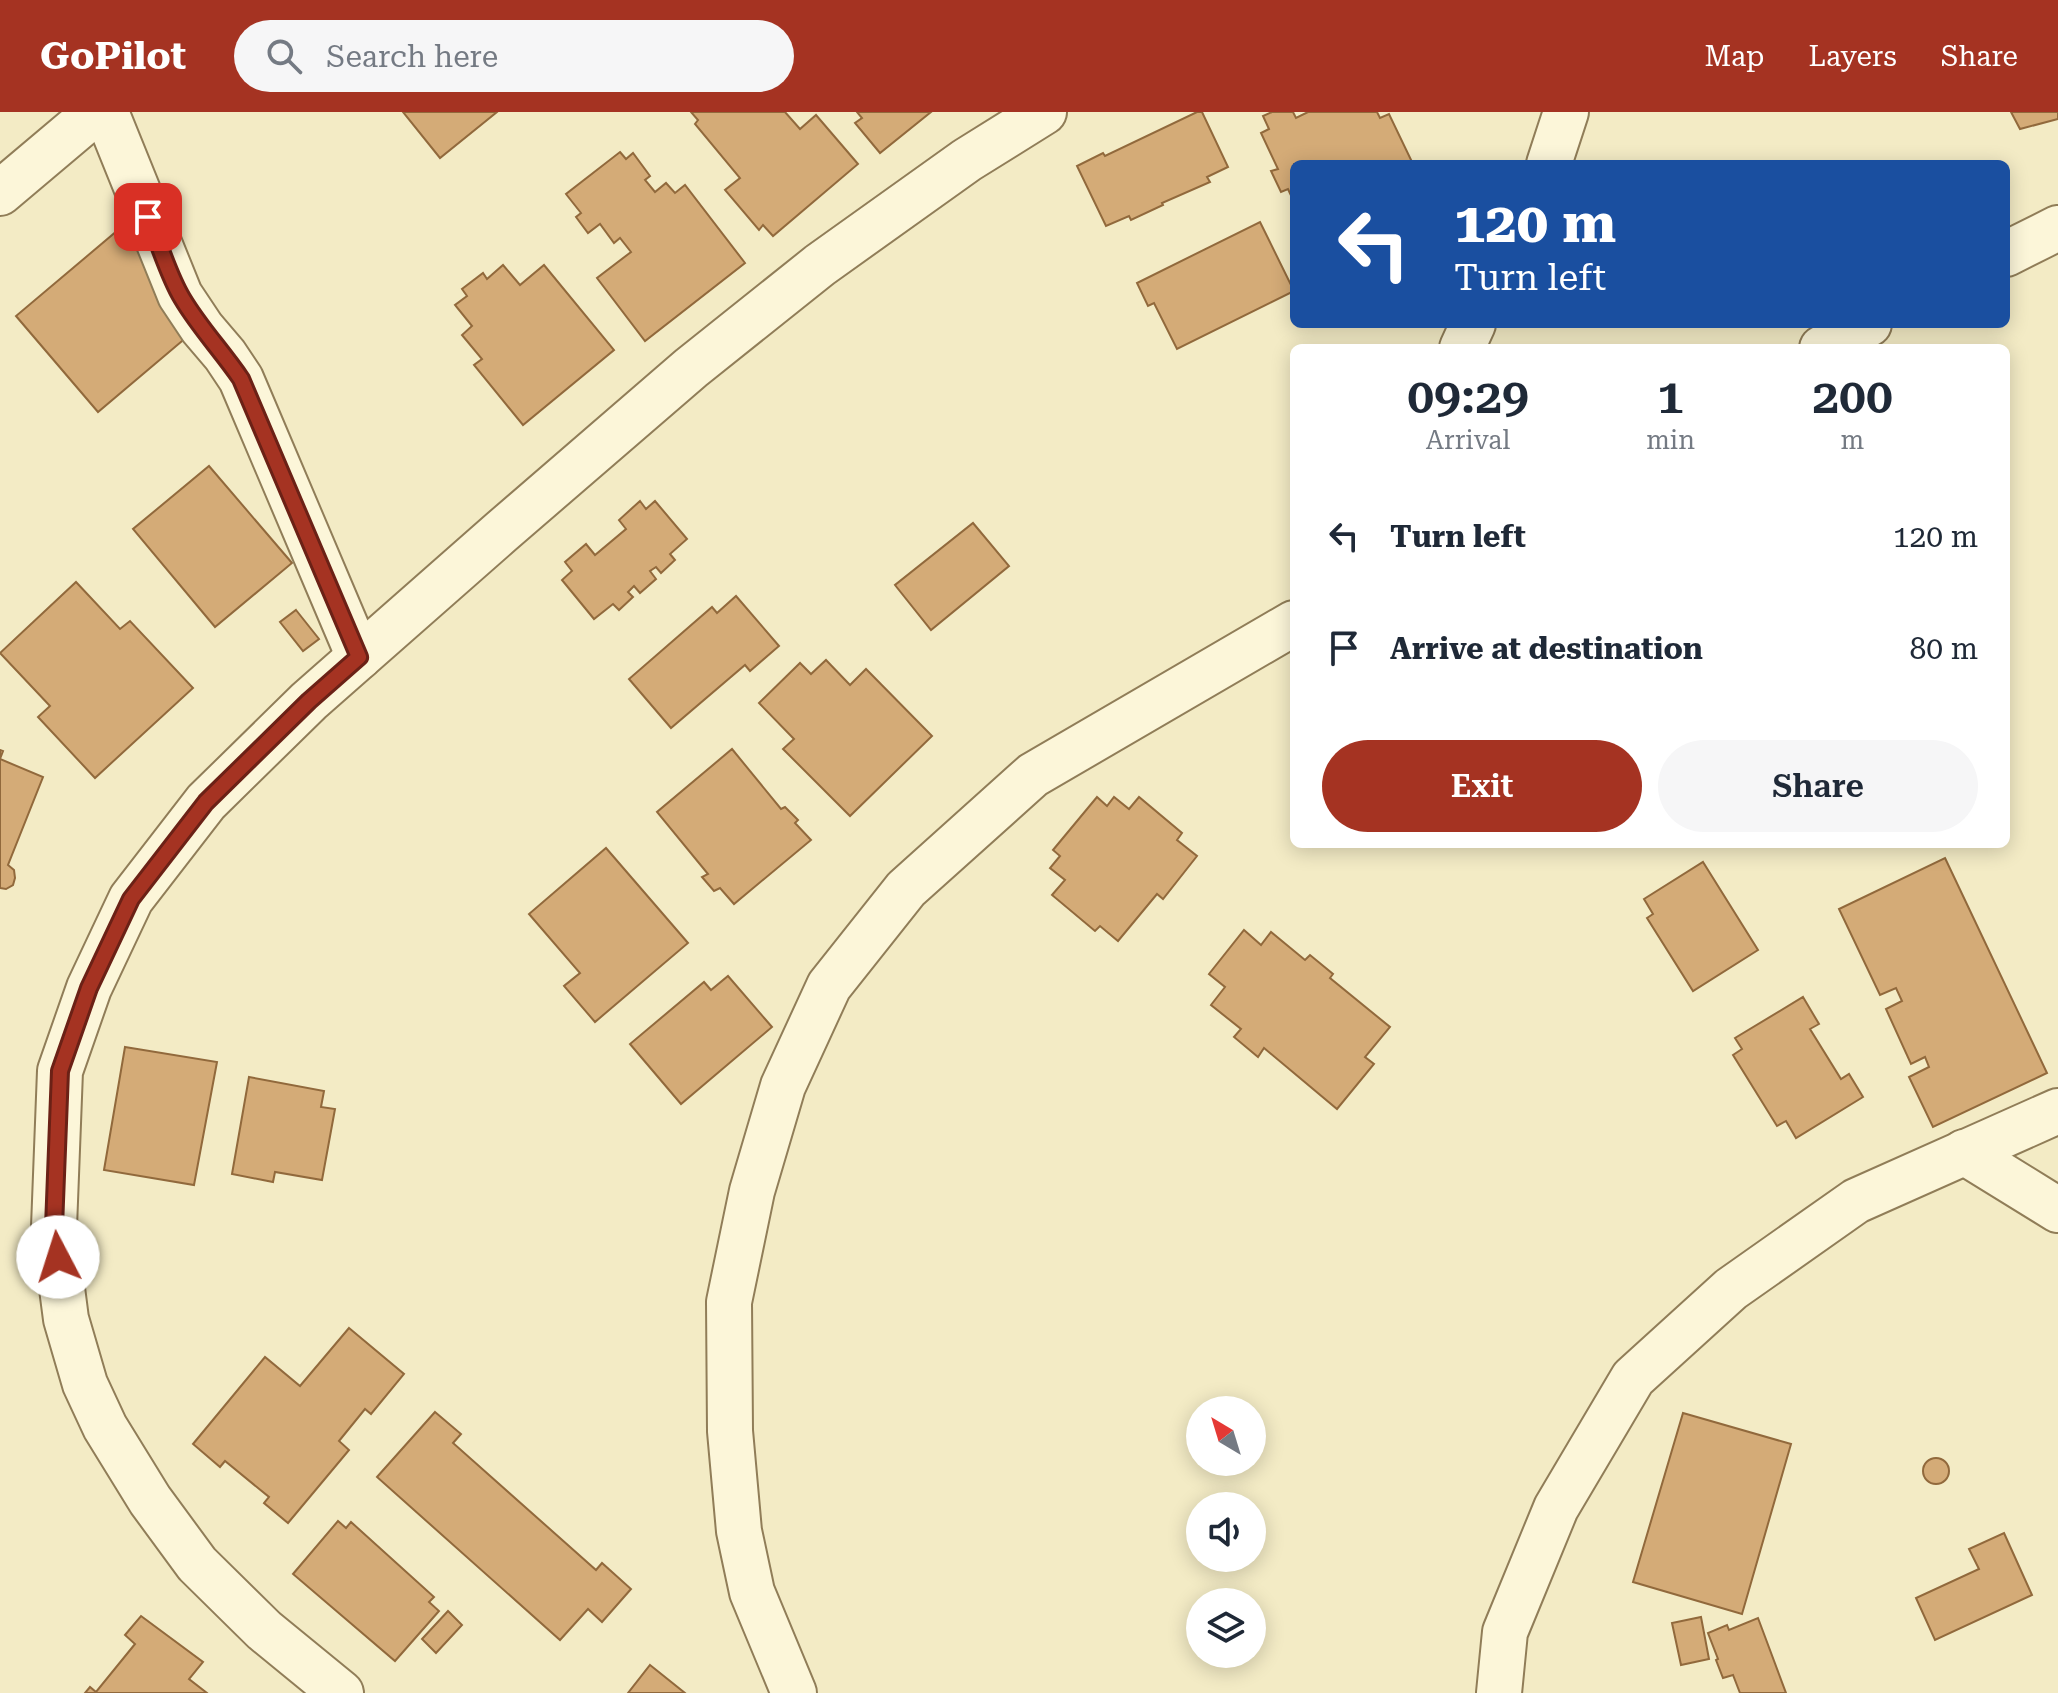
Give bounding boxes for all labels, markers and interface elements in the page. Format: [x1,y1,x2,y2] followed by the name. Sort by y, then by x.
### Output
[234,20,794,92] search box
[40,34,186,78] text: GoPilot
[262,34,306,78] icon: search
[326,39,498,74] text: Search here
[1705,40,1764,73] text: Map
[1808,40,1897,73] text: Layers
[1941,40,2018,73] text: Share
[114,183,182,251] pin
[1454,190,1616,256] text: 120 m
[1322,192,1426,296] icon: left
[126,195,170,239] icon: arrive
[1454,257,1606,299] text: Turn left
[1407,369,1529,425] text: 09:29
[1657,369,1684,425] text: 1
[1812,369,1893,425] text: 200
[1426,425,1510,455] text: Arrival
[1646,425,1695,455] text: min
[1841,425,1864,455] text: m
[1322,514,1366,558] icon: left
[1390,519,1526,554] text: Turn left
[1893,519,1978,554] text: 120 m
[1322,626,1366,670] icon: arrive
[1390,631,1703,666] text: Arrive at destination
[1909,631,1978,666] text: 80 m
[1322,740,1642,832] button: Exit
[1658,740,1978,832] button: Share
[16,1215,100,1299] position arrow
[1186,1396,1266,1476] north arrow
[1186,1396,1266,1668] map controls
[1186,1492,1266,1572] button: sound
[1186,1588,1266,1668] button: layers

